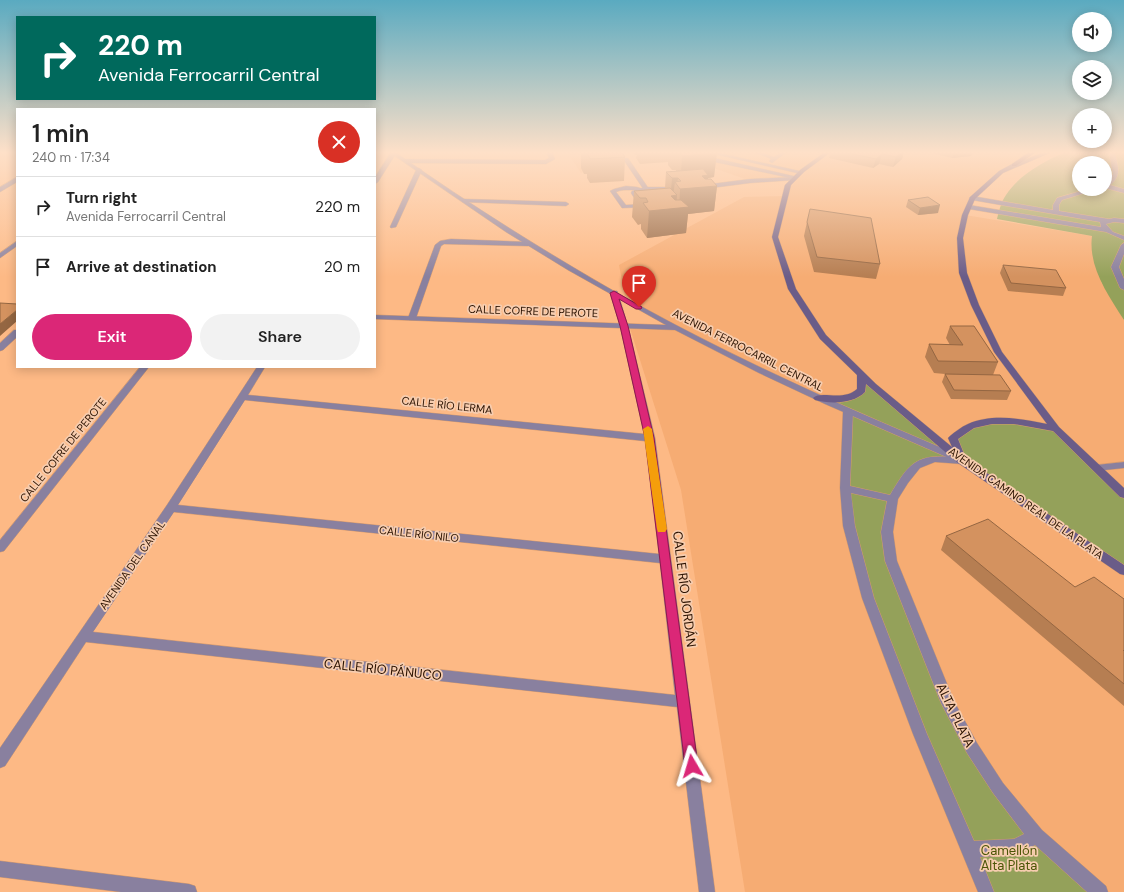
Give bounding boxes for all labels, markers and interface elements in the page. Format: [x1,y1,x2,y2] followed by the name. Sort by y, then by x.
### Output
[1072,12,1112,196] map controls
[1072,12,1112,52] button: sound
[98,27,183,64] text: 220 m
[32,32,84,84] icon: right
[1072,60,1112,100] button: layers
[98,63,319,87] text: Avenida Ferrocarril Central
[1072,108,1112,148] button: +
[32,118,89,149] text: 1 min
[318,121,360,163] button: close
[32,149,110,166] text: 240 m · 17:34
[1072,156,1112,196] button: −
[66,188,137,208] text: Turn right
[32,196,54,218] icon: right
[315,197,360,217] text: 220 m
[66,208,226,225] text: Avenida Ferrocarril Central
[32,256,54,278] icon: arrive
[66,257,217,277] text: Arrive at destination
[324,257,360,277] text: 20 m
[622,266,656,307] pin
[628,272,650,294] icon: arrive
[468,302,598,320] street label: CALLE COFRE DE PEROTE
[670,306,826,394] street label: AVENIDA FERROCARRIL CENTRAL
[32,314,192,360] button: Exit
[200,314,360,360] button: Share
[401,393,493,417] street label: CALLE RÍO LERMA
[17,395,109,505] street label: CALLE COFRE DE PEROTE
[946,444,1106,562] street label: AVENIDA CAMINO REAL DE LA PLATA
[96,518,168,612] street label: AVENIDA DEL CANAL
[378,523,460,545] street label: CALLE RÍO NILO
[669,530,701,648] street label: CALLE RÍO JORDÁN
[323,654,443,684] street label: CALLE RÍO PÁNUCO
[933,680,979,750] street label: ALTA PLATA
[671,745,713,787] position arrow
[981,842,1037,874] park label: Camellón Alta Plata

